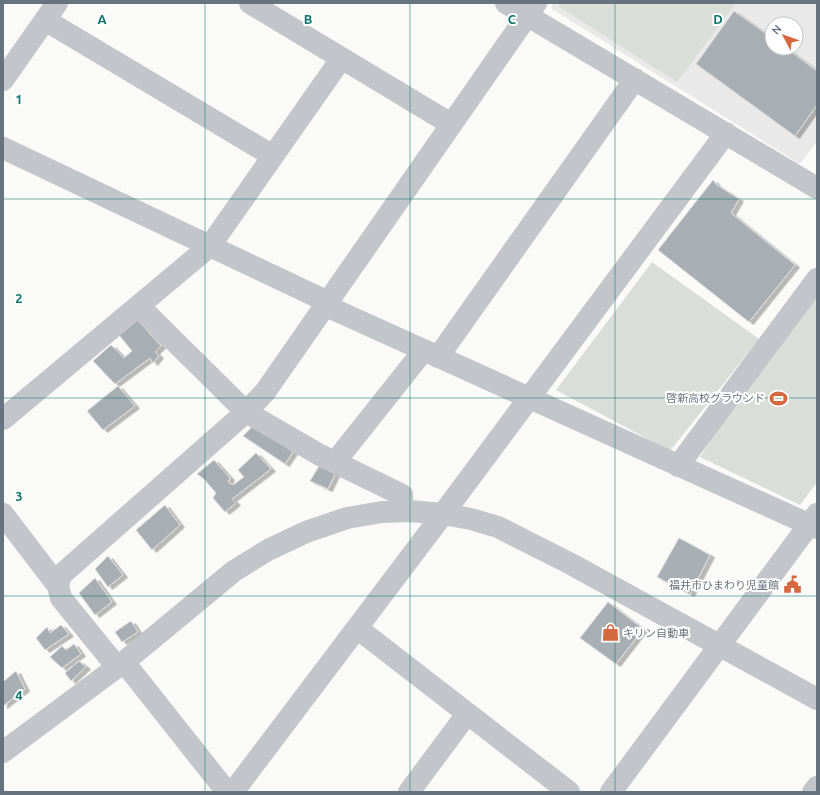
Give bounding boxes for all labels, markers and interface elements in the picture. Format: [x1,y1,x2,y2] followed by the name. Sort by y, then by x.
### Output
[97,12,107,26] text: A
[304,12,313,26] text: B
[508,12,517,26] text: C
[713,12,723,26] text: D
[764,16,804,56] north arrow
[769,22,784,36] text: N
[15,92,23,106] text: 1
[15,291,23,305] text: 2
[768,388,788,408] sports icon: 啓新高校グラウンド
[666,392,765,404] place label: 啓新高校グラウンド
[15,489,23,503] text: 3
[782,575,802,595] public building icon: 福井市ひまわり児童館
[669,579,779,591] place label: 福井市ひまわり児童館
[600,623,620,643] shop icon: キリン自動車
[623,627,689,639] place label: キリン自動車
[15,688,23,702] text: 4

